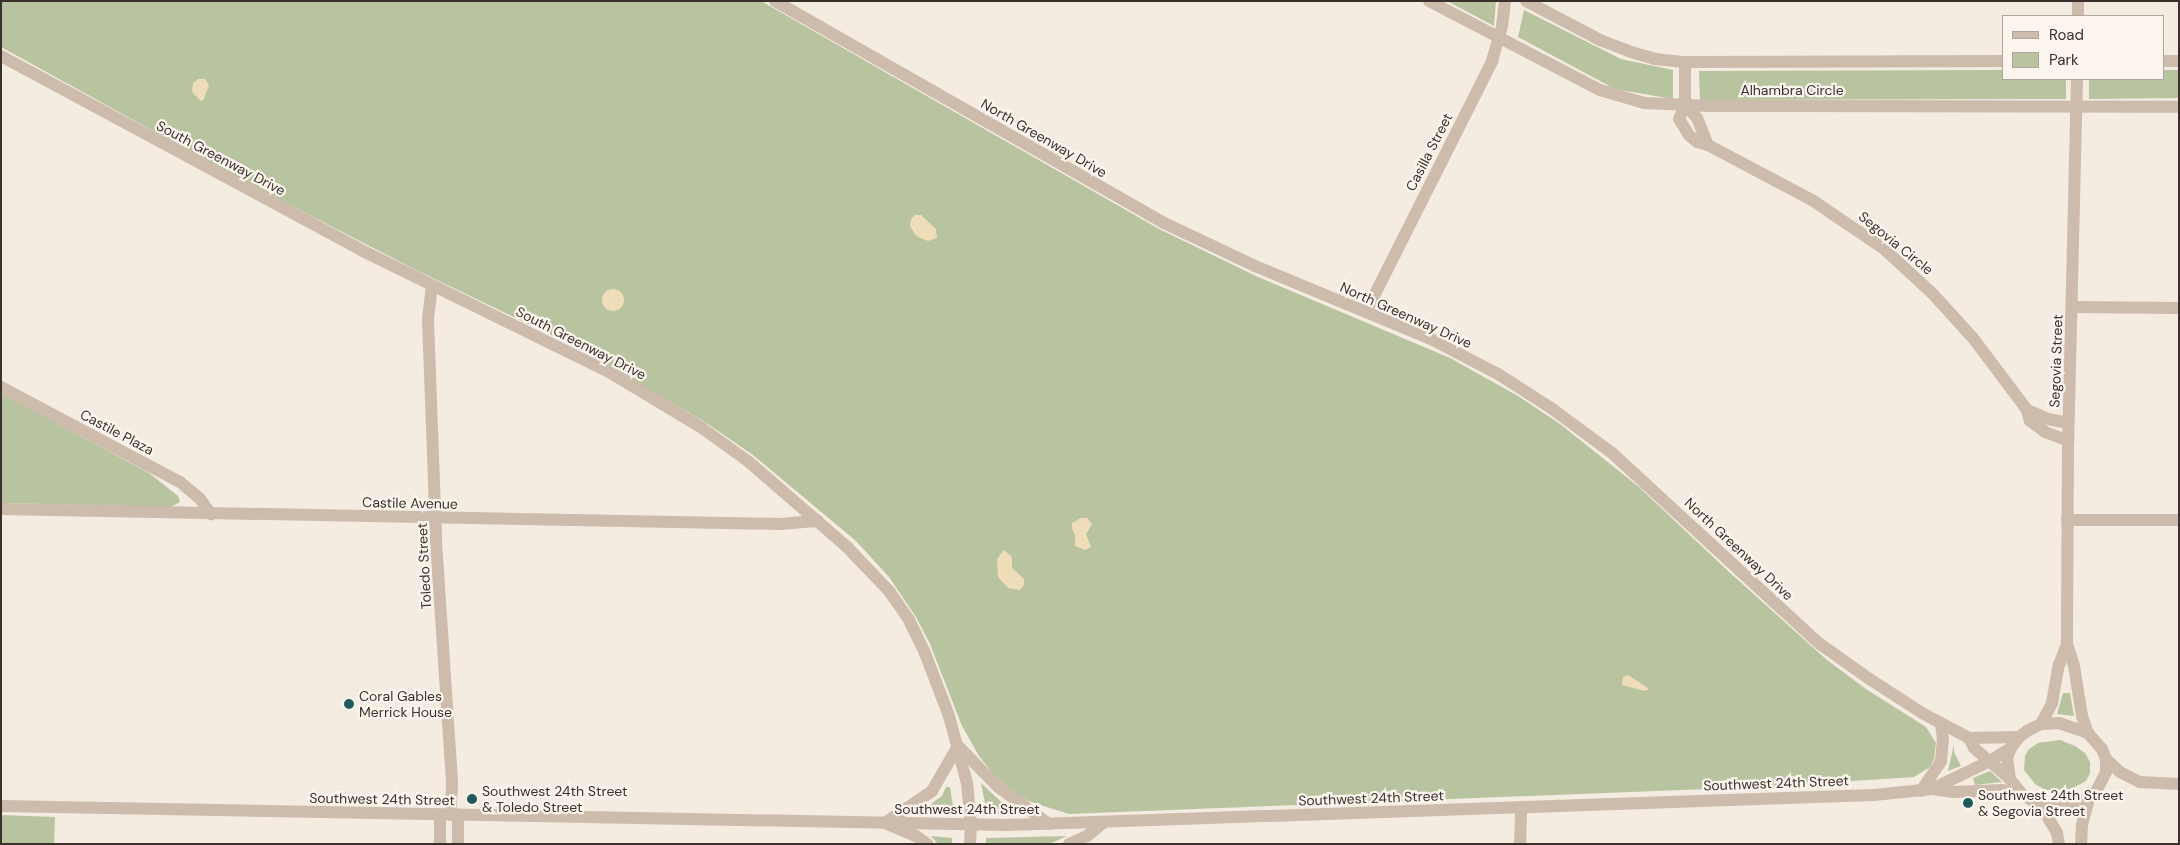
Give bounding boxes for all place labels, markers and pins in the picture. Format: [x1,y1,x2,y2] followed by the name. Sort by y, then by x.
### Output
[359,688,452,720] place label: Coral Gables Merrick House
[343,698,355,710] marker: Coral Gables Merrick House
[482,783,628,816] place label: Southwest 24th Street & Toledo Street
[1978,787,2124,820] place label: Southwest 24th Street & Segovia Street
[466,793,478,805] marker: Southwest 24th Street & Toledo Street
[1962,797,1974,809] marker: Southwest 24th Street & Segovia Street

